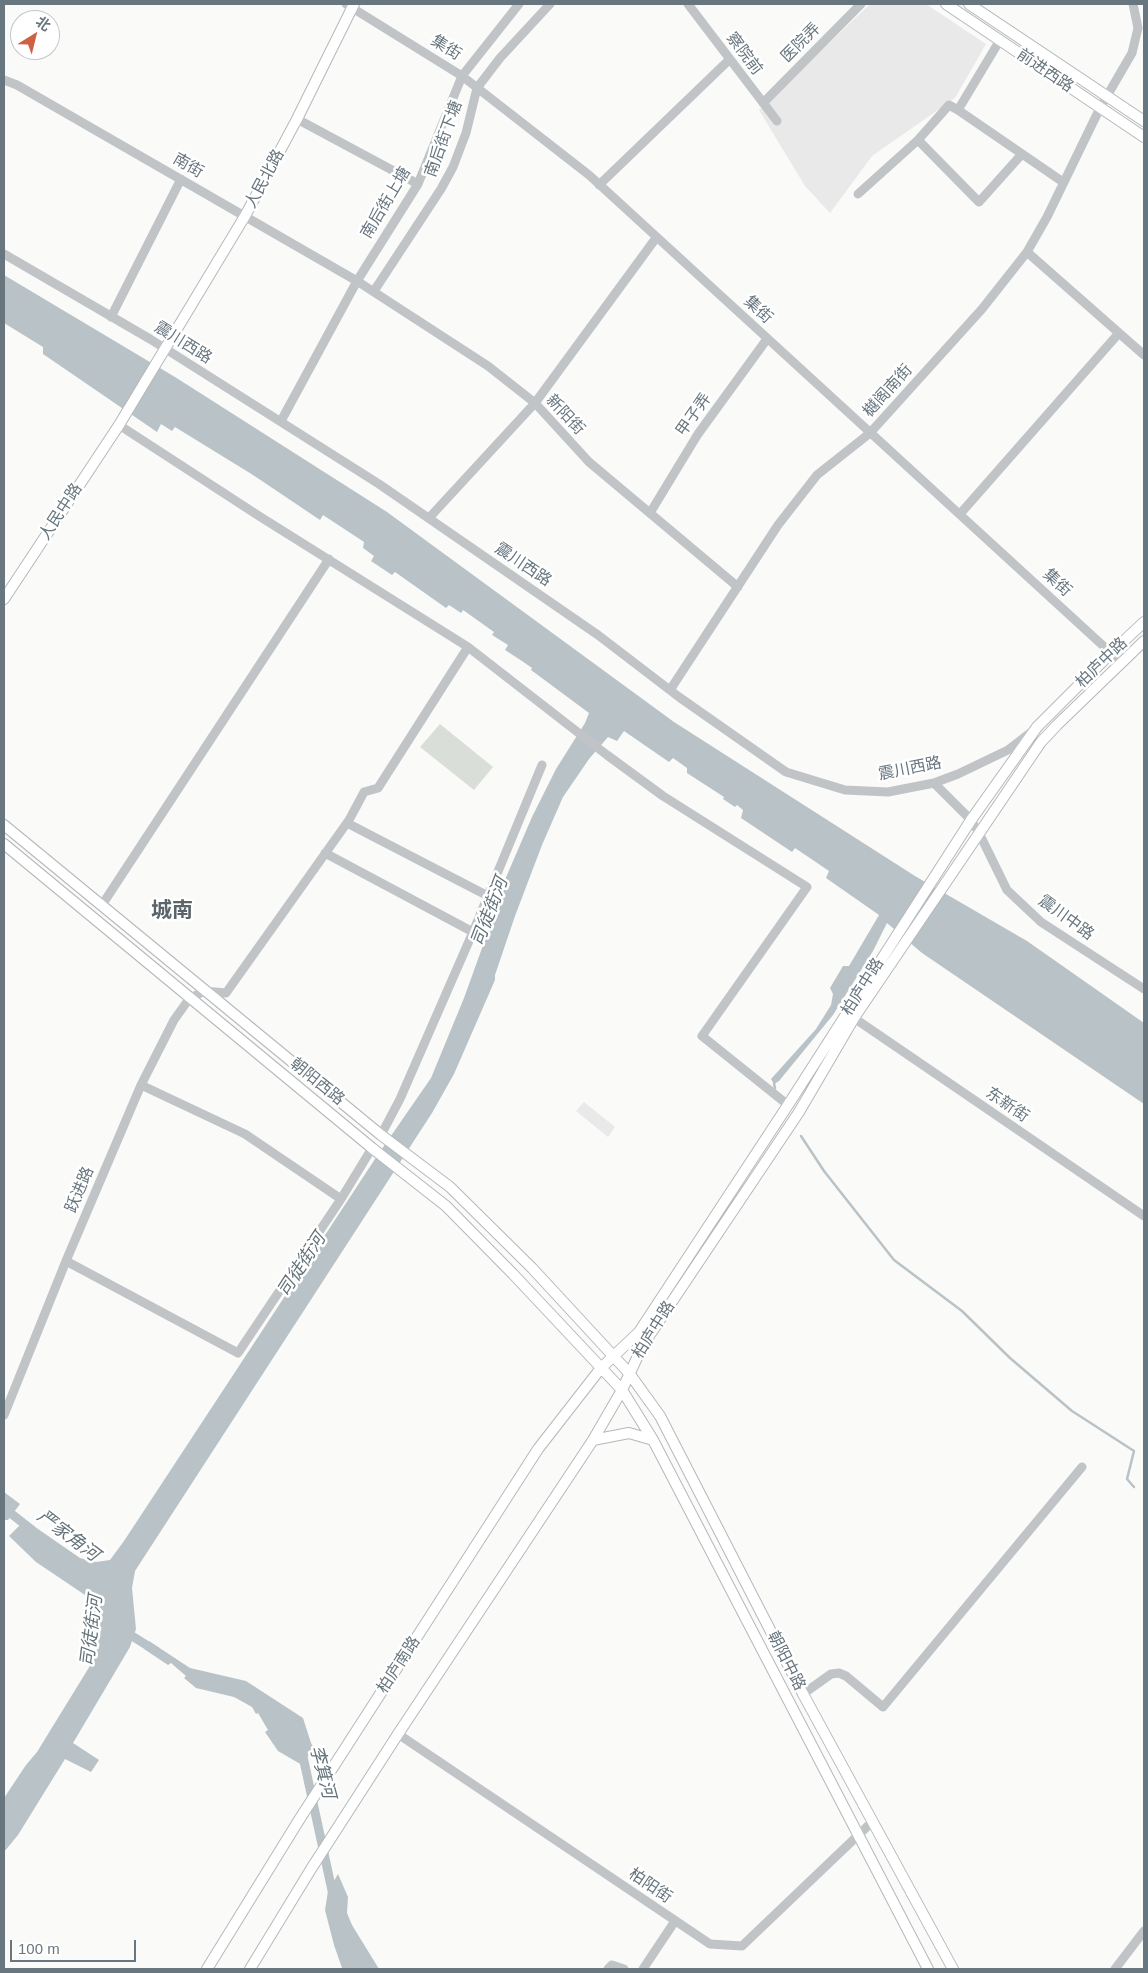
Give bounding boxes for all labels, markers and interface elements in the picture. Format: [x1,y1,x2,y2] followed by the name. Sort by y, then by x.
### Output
[10,10,60,60] north arrow
[33,13,54,34] text: 北
[777,19,825,67] street label: 医院弄
[722,29,766,79] street label: 察院前
[427,31,465,65] street label: 集街
[1013,45,1077,97] street label: 前进西路
[421,98,467,180] street label: 南后街下塘
[242,146,288,212] street label: 人民北路
[169,150,207,182] street label: 南街
[357,164,415,242] street label: 南后街上塘
[740,292,776,328] street label: 集街
[151,318,215,368] street label: 震川西路
[859,361,917,421] street label: 樾阁南街
[672,390,716,440] street label: 甲子弄
[542,391,588,439] street label: 新阳街
[36,480,86,544] street label: 人民中路
[491,539,555,591] street label: 震川西路
[1039,565,1075,601] street label: 集街
[1072,634,1132,692] street label: 柏庐中路
[877,753,943,785] street label: 震川西路
[467,875,513,949] water label: 司徒街河
[1034,891,1098,945] street label: 震川中路
[151,898,193,924] district label: 城南
[838,955,888,1019] street label: 柏庐中路
[286,1054,348,1110] street label: 朝阳西路
[982,1084,1032,1126] street label: 东新街
[62,1164,98,1216] street label: 跃进路
[273,1229,331,1301] water label: 司徒街河
[629,1298,679,1362] street label: 柏庐中路
[33,1506,103,1566] water label: 严家角河
[77,1594,107,1668] water label: 司徒街河
[763,1628,809,1694] street label: 朝阳中路
[374,1633,424,1697] street label: 柏庐南路
[305,1743,339,1801] water label: 李箕河
[625,1865,675,1907] street label: 柏阳街
[12,1930,139,1962] scale bar
[18,1940,60,1957] text: 100 m

